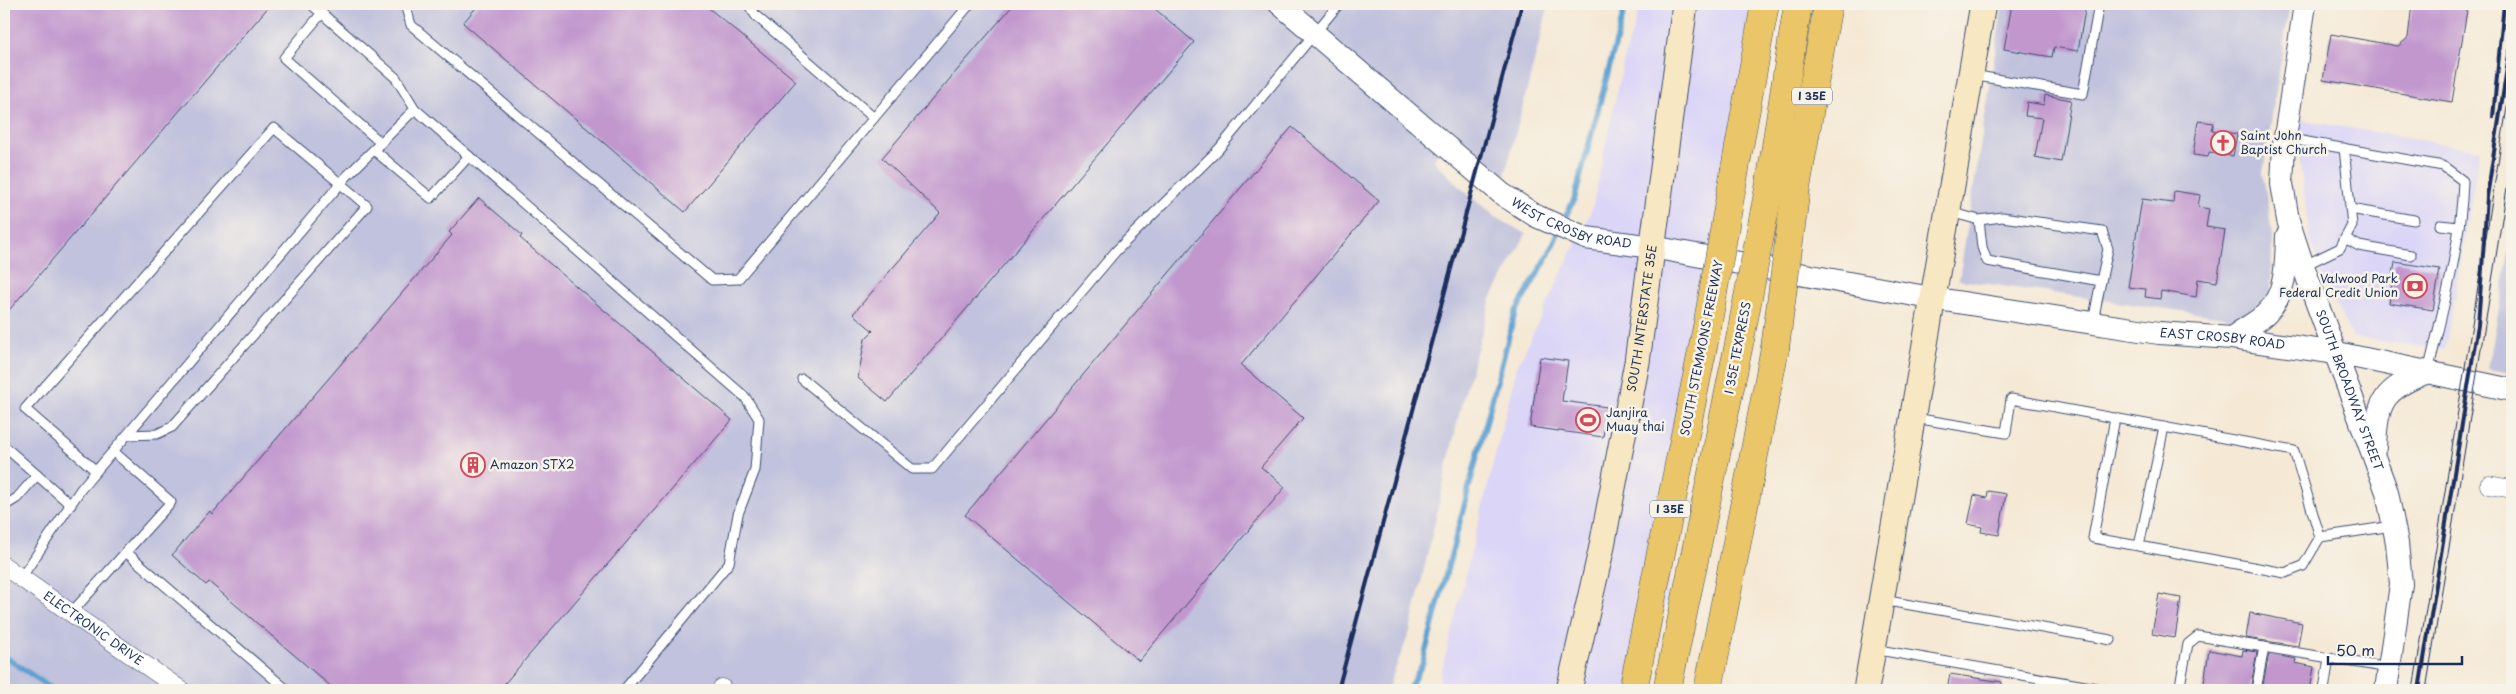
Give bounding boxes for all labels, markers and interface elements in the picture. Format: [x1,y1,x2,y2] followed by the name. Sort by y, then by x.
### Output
[1792,88,1832,104] road number: I 35E
[2240,126,2327,158] place label: Saint John Baptist Church
[2210,130,2236,156] church icon: Saint John Baptist Church
[1508,192,1633,252] street label: WEST CROSBY ROAD
[1622,243,1661,393] street label: SOUTH INTERSTATE 35E
[1675,258,1727,437] street label: SOUTH STEMMONS FREEWAY
[2279,269,2398,301] place label: Valwood Park Federal Credit Union
[2402,273,2428,299] bank icon: Valwood Park Federal Credit Union
[1719,300,1755,396] street label: I 35E TEXPRESS
[2312,307,2389,474] street label: SOUTH BROADWAY STREET
[2159,323,2286,353] street label: EAST CROSBY ROAD
[1606,403,1665,435] place label: Janjira Muay thai
[1575,407,1601,433] sports icon: Janjira Muay thai
[460,452,486,478] building icon: Amazon STX2
[490,455,574,473] place label: Amazon STX2
[1650,500,1690,518] road number: I 35E
[40,586,147,669] street label: ELECTRONIC DRIVE
[2328,634,2462,666] scale bar
[2336,638,2375,661] text: 50 m

